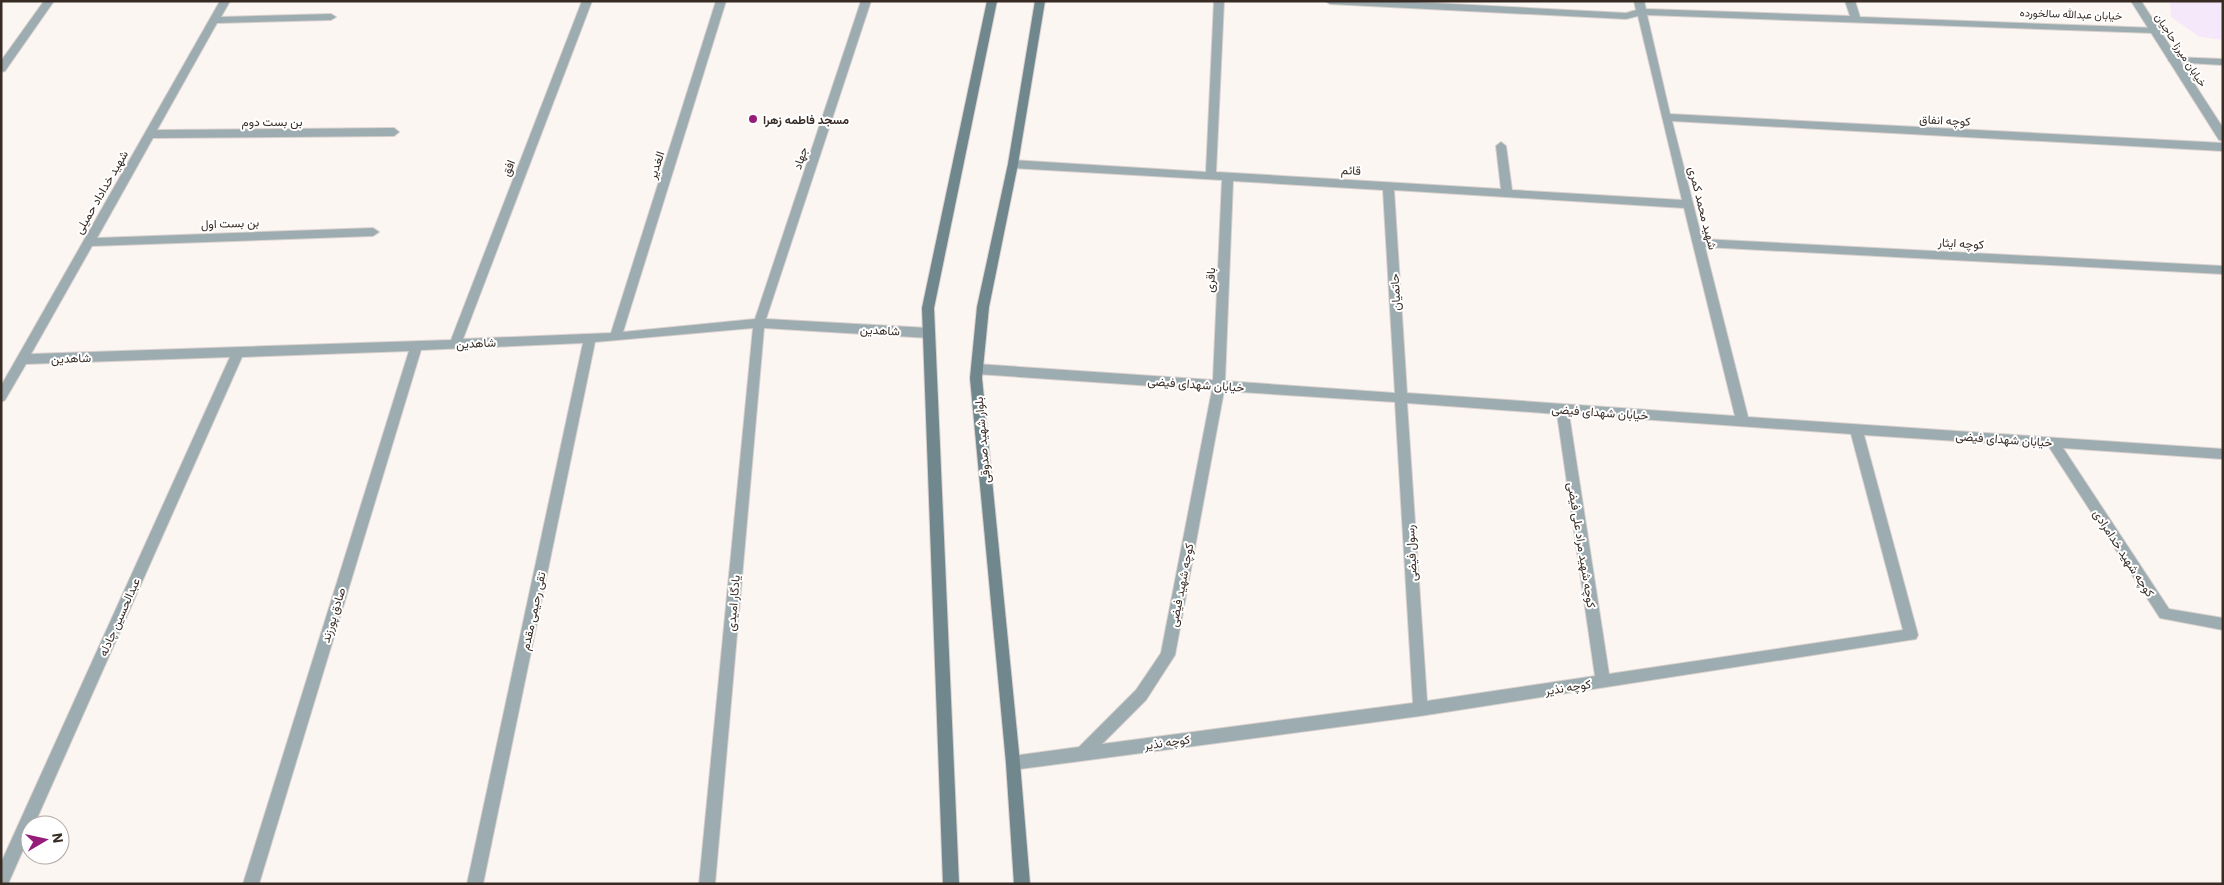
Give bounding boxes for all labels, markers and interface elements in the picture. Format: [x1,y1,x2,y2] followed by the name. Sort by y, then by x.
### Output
[2019,5,2123,23] street label: خیابان عبدالله سالخورده
[2152,11,2210,89] street label: خیابان میرزا حاجیان
[1919,111,1971,130] street label: کوچه انفاق
[763,112,849,128] place label: مسجد فاطمه زهرا
[747,113,759,125] marker: مسجد فاطمه زهرا
[242,114,302,130] street label: بن بست دوم
[789,145,812,172] street label: جهاد
[71,147,132,237] street label: شهید خداداد حمیلی
[644,149,668,182] street label: الغدیر
[498,158,519,179] street label: افق
[1341,162,1361,179] street label: قائم
[1684,165,1721,251] street label: شهید محمد کمری
[201,214,260,233] street label: بن بست اول
[1937,234,1984,253] street label: کوچه ایثار
[1202,267,1219,293] street label: باقری
[1387,273,1403,311] street label: حاتمیان
[860,321,900,340] street label: شاهدین
[456,334,496,353] street label: شاهدین
[51,350,91,367] street label: شاهدین
[1147,373,1245,396] street label: خیابان شهدای فیضی
[971,396,994,484] street label: بلوار شهید صدوقی
[1551,401,1649,424] street label: خیابان شهدای فیضی
[1955,428,2053,451] street label: خیابان شهدای فیضی
[1564,481,1599,609] street label: کوچه شهید مراد علی فیضی
[2089,506,2158,600] street label: کوچه شهید خدامرادی
[1402,524,1421,582] street label: رسول فیضی
[1166,542,1197,628] street label: کوچه شهید فیضی
[517,570,550,652] street label: تقی رحیمی مقدم
[723,574,744,632] street label: یادگار امیدی
[95,575,144,659] street label: عبدالحسین چادله
[318,586,349,645] street label: صادق پورزند
[1543,676,1592,699] street label: کوچه نذیر
[1142,731,1191,754] street label: کوچه نذیر
[20,815,70,865] north arrow
[48,832,68,844] text: N

